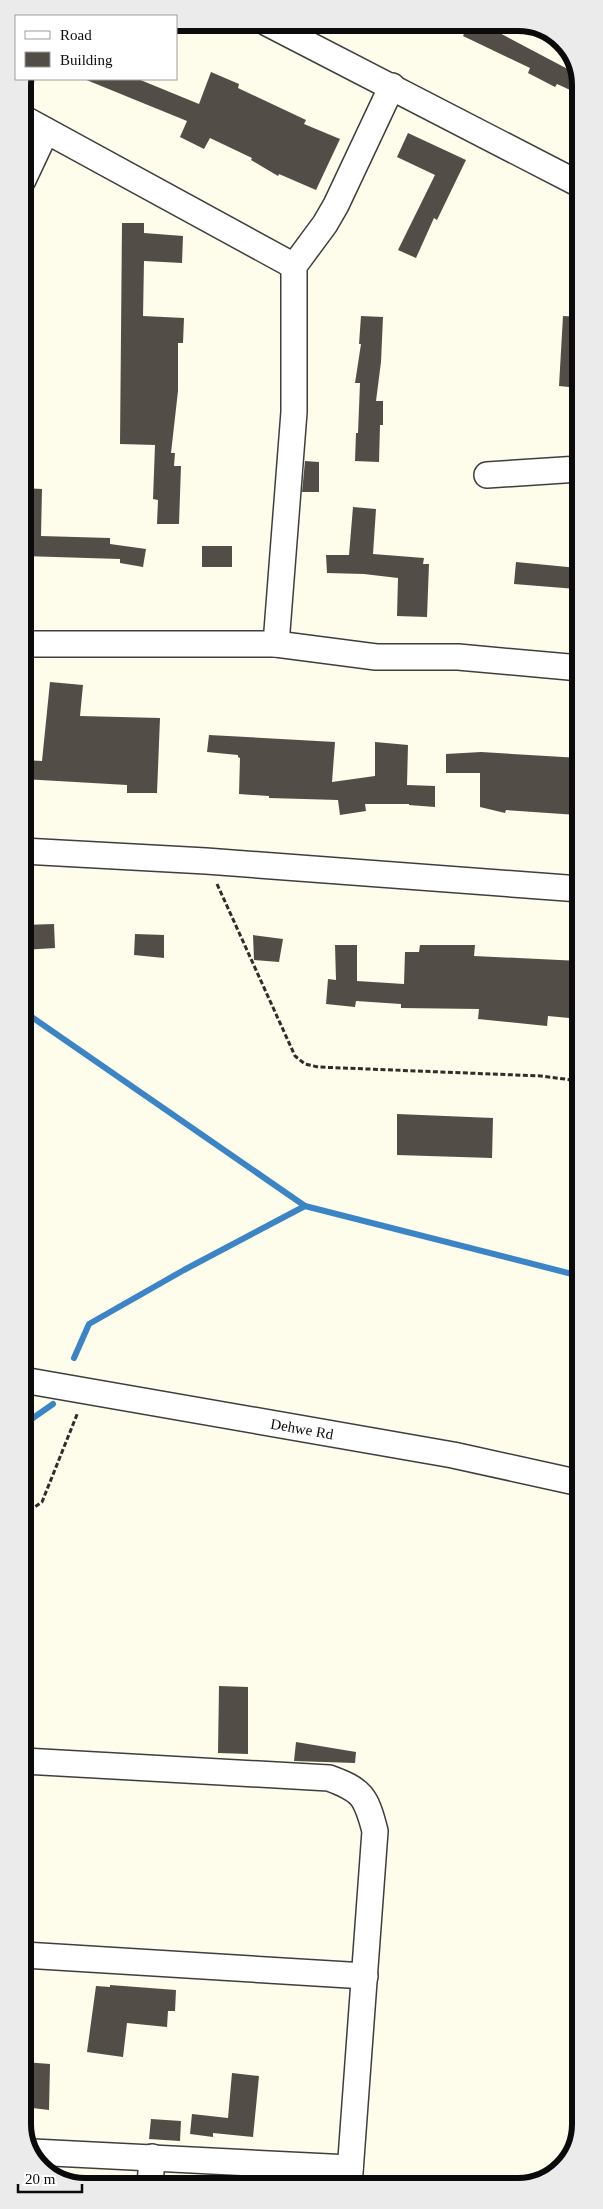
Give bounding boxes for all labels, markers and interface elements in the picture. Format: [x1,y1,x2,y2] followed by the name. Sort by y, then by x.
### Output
[15,15,178,80] legend
[60,27,92,43] text: Road
[60,52,113,68] text: Building
[269,1416,335,1442] street label: Dehwe Rd
[18,2162,81,2194] scale bar
[25,2171,56,2187] text: 20 m

